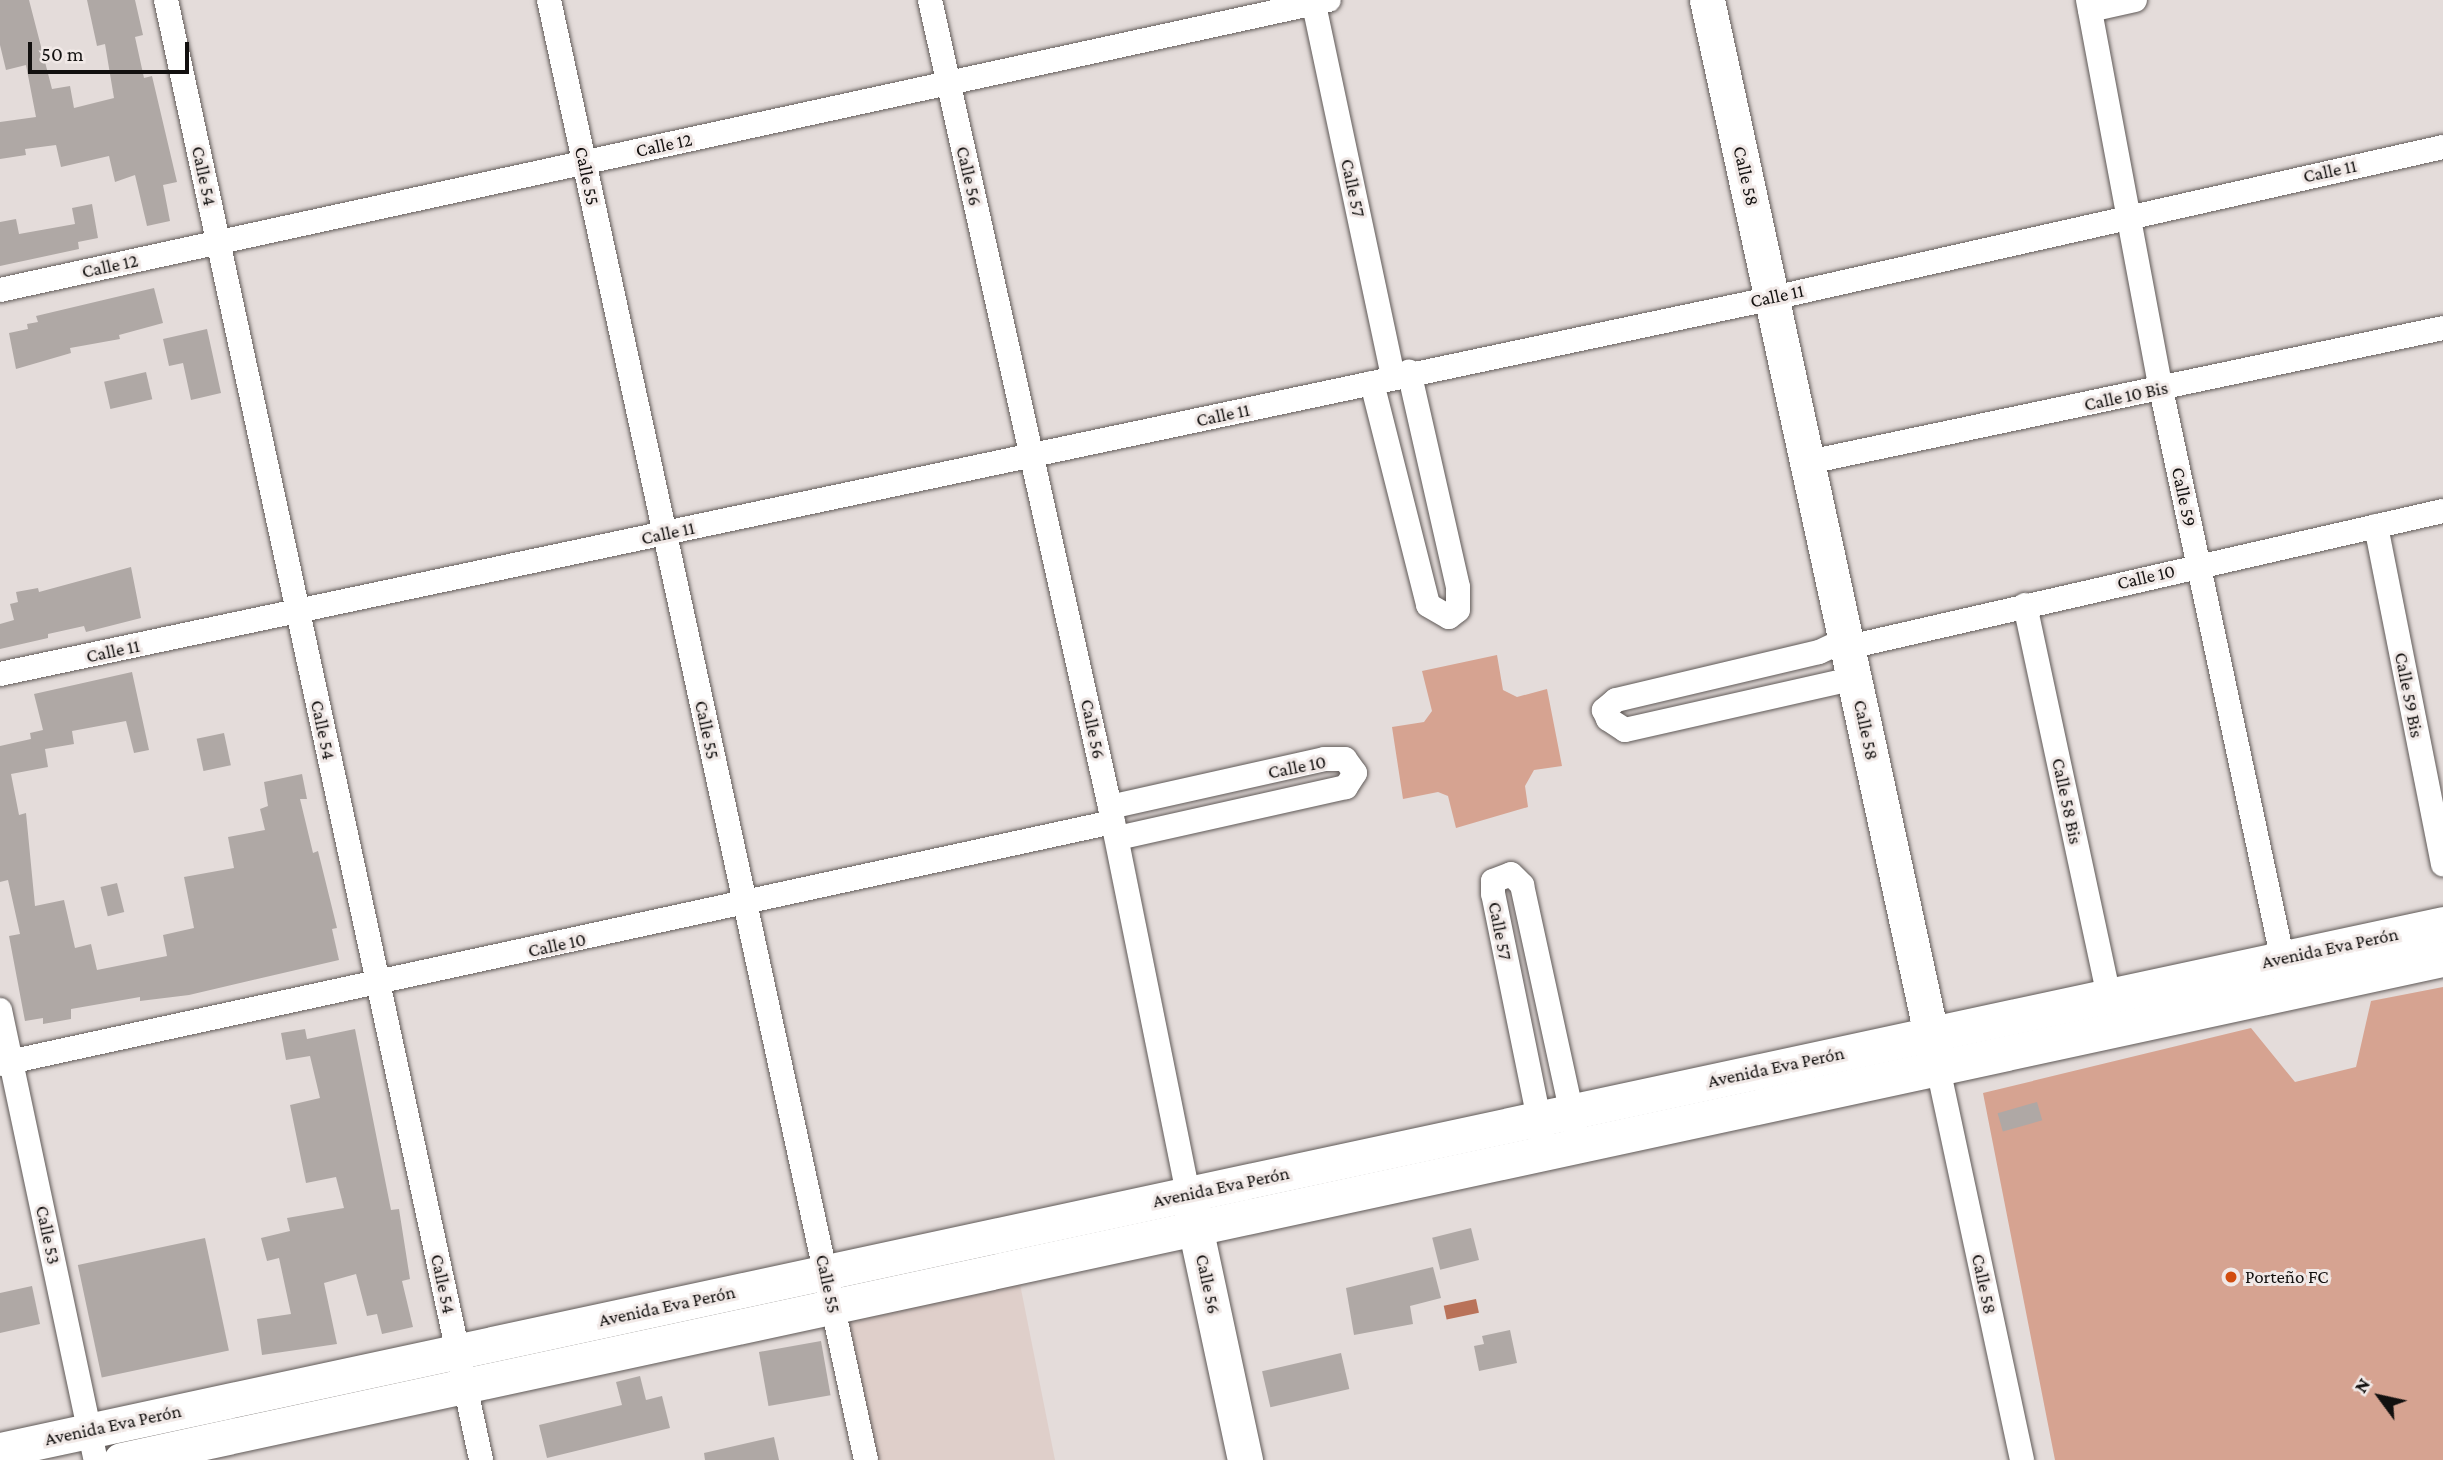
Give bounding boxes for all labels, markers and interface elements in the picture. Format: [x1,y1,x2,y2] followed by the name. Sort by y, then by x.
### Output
[32,28,192,72] scale bar
[41,42,84,66] text: 50 m
[634,128,694,162] street label: Calle 12
[187,144,221,208] street label: Calle 54
[951,144,987,208] street label: Calle 56
[1728,144,1764,208] street label: Calle 58
[570,145,604,207] street label: Calle 55
[2301,154,2359,188] street label: Calle 11
[1336,157,1370,219] street label: Calle 57
[80,249,140,283] street label: Calle 12
[1748,279,1806,313] street label: Calle 11
[2082,376,2170,416] street label: Calle 10 Bis
[1194,398,1252,432] street label: Calle 11
[2167,465,2201,529] street label: Calle 59
[639,516,697,550] street label: Calle 11
[2115,559,2177,595] street label: Calle 10
[84,634,142,668] street label: Calle 11
[2390,650,2428,740] street label: Calle 59 Bis
[1076,697,1110,761] street label: Calle 56
[306,698,340,762] street label: Calle 54
[1849,698,1883,762] street label: Calle 58
[690,699,724,761] street label: Calle 55
[1266,750,1328,784] street label: Calle 10
[2047,756,2087,846] street label: Calle 58 Bis
[1483,900,1517,962] street label: Calle 57
[2260,922,2400,974] street label: Avenida Eva Perón
[526,928,588,962] street label: Calle 10
[1706,1041,1846,1093] street label: Avenida Eva Perón
[1151,1161,1291,1213] street label: Avenida Eva Perón
[31,1204,65,1266] street label: Calle 53
[426,1252,460,1316] street label: Calle 54
[1191,1252,1225,1316] street label: Calle 56
[1967,1252,2001,1316] street label: Calle 58
[811,1253,845,1315] street label: Calle 55
[2245,1266,2329,1288] place label: Porteño FC
[2223,1269,2239,1285] marker: Porteño FC
[597,1280,737,1332] street label: Avenida Eva Perón
[2345,1362,2415,1432] north arrow
[2350,1374,2374,1396] text: N
[43,1399,183,1451] street label: Avenida Eva Perón

